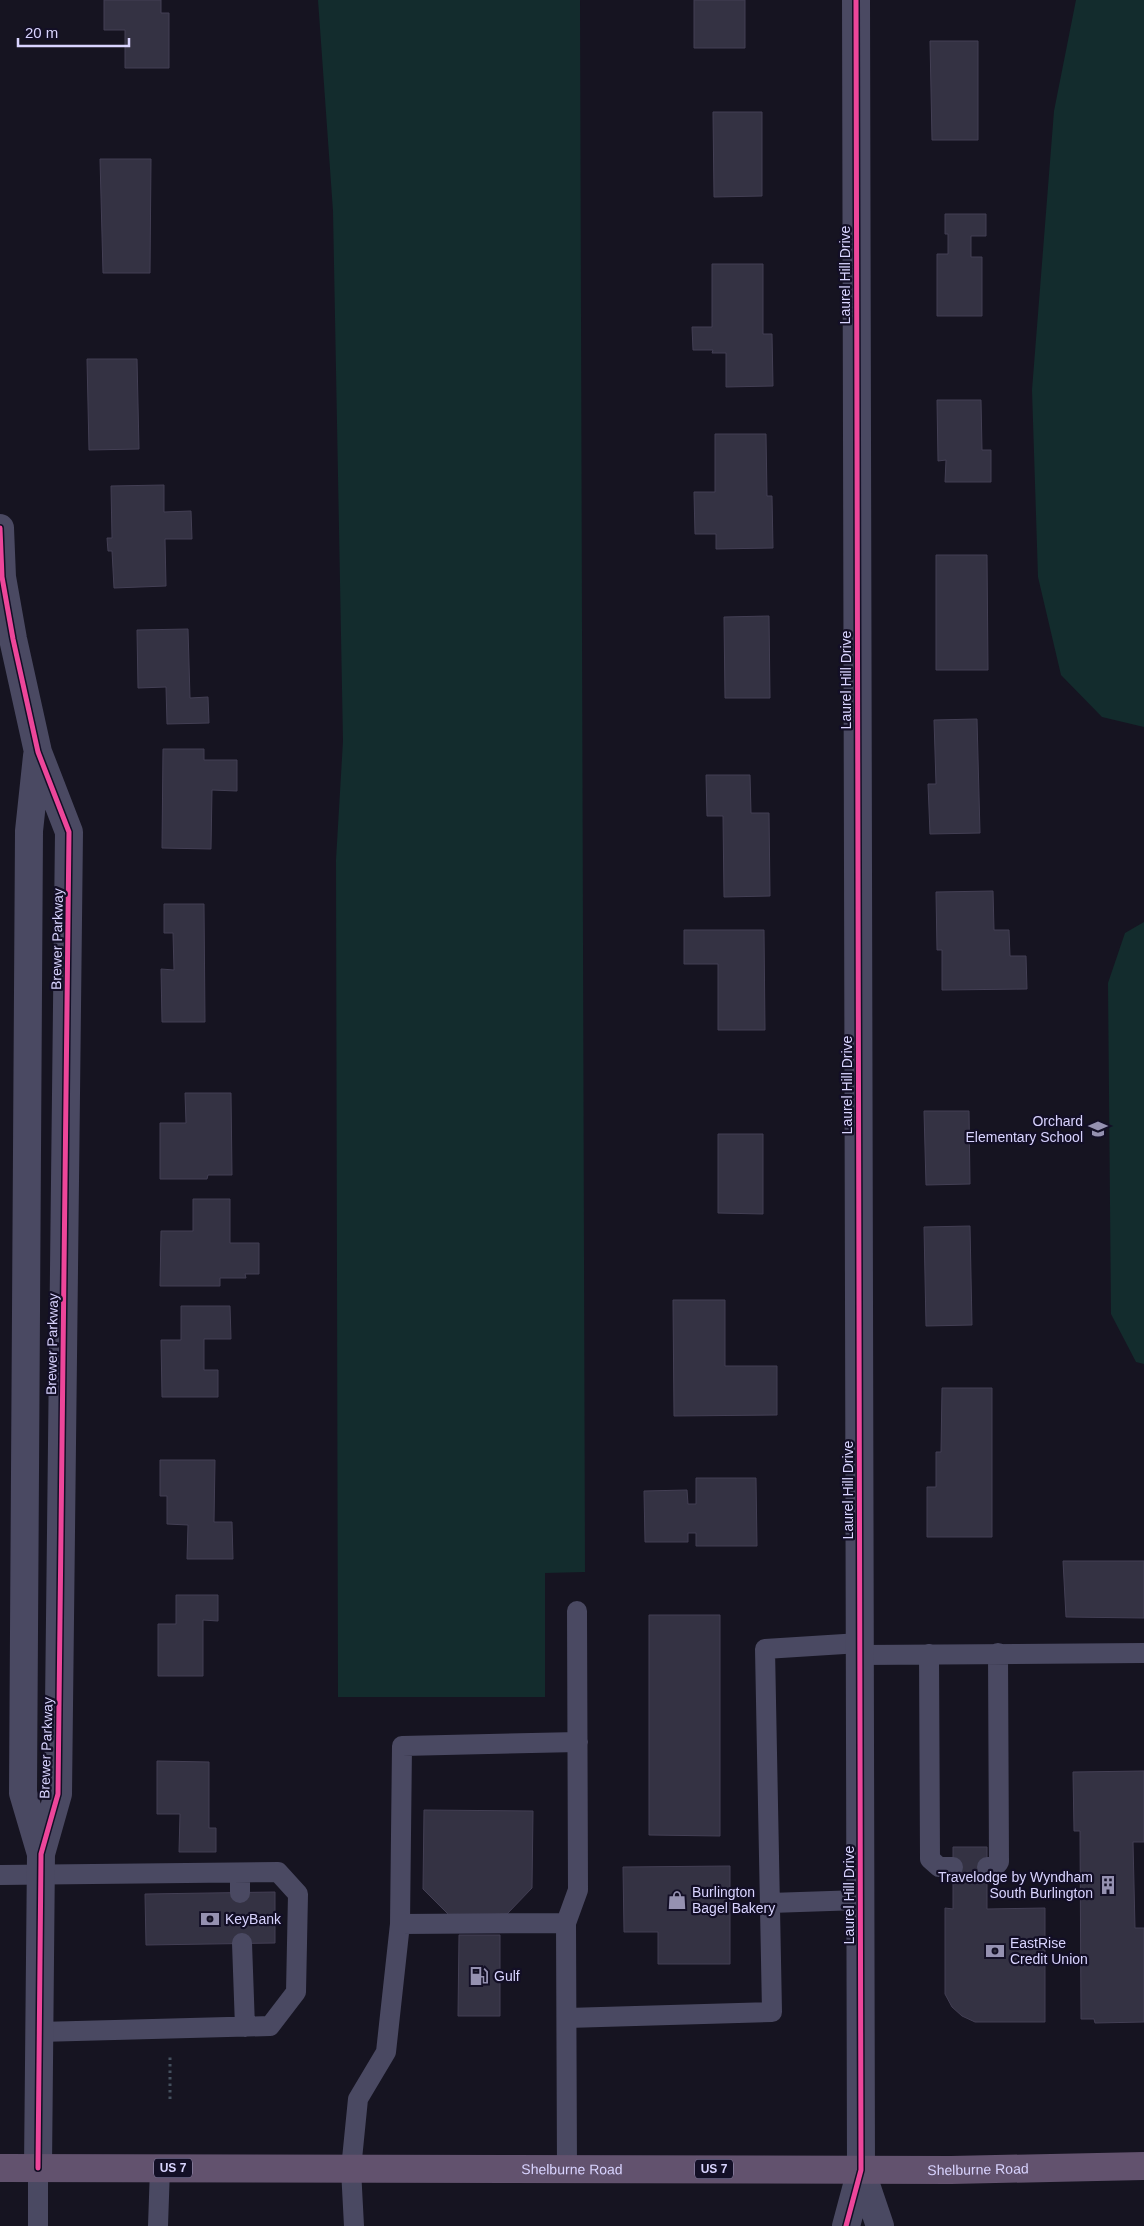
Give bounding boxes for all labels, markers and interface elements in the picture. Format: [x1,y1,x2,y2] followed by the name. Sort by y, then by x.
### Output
[18,15,129,47] scale bar
[25,24,58,41] text: 20 m
[837,225,853,324] street label: Laurel Hill Drive
[838,630,854,729] street label: Laurel Hill Drive
[48,888,66,990] street label: Brewer Parkway
[839,1035,855,1134] street label: Laurel Hill Drive
[965,1113,1083,1145] place label: Orchard Elementary School
[1087,1118,1109,1140] school or university icon: Orchard Elementary School
[43,1293,61,1395] street label: Brewer Parkway
[840,1440,856,1539] street label: Laurel Hill Drive
[36,1697,56,1799] street label: Brewer Parkway
[841,1845,857,1944] street label: Laurel Hill Drive
[938,1869,1093,1901] place label: Travelodge by Wyndham South Burlington
[1097,1874,1119,1896] building icon: Travelodge by Wyndham South Burlington
[692,1884,775,1916] place label: Burlington Bagel Bakery
[666,1889,688,1911] shop icon: Burlington Bagel Bakery
[199,1908,221,1930] bank icon: KeyBank
[225,1911,282,1927] place label: KeyBank
[1010,1935,1088,1967] place label: EastRise Credit Union
[984,1940,1006,1962] bank icon: EastRise Credit Union
[468,1965,490,1987] fuel station icon: Gulf
[494,1968,520,1984] place label: Gulf
[154,2158,192,2178] road number: US 7
[695,2160,733,2178] road number: US 7
[927,2160,1029,2178] street label: Shelburne Road
[521,2161,623,2177] street label: Shelburne Road

